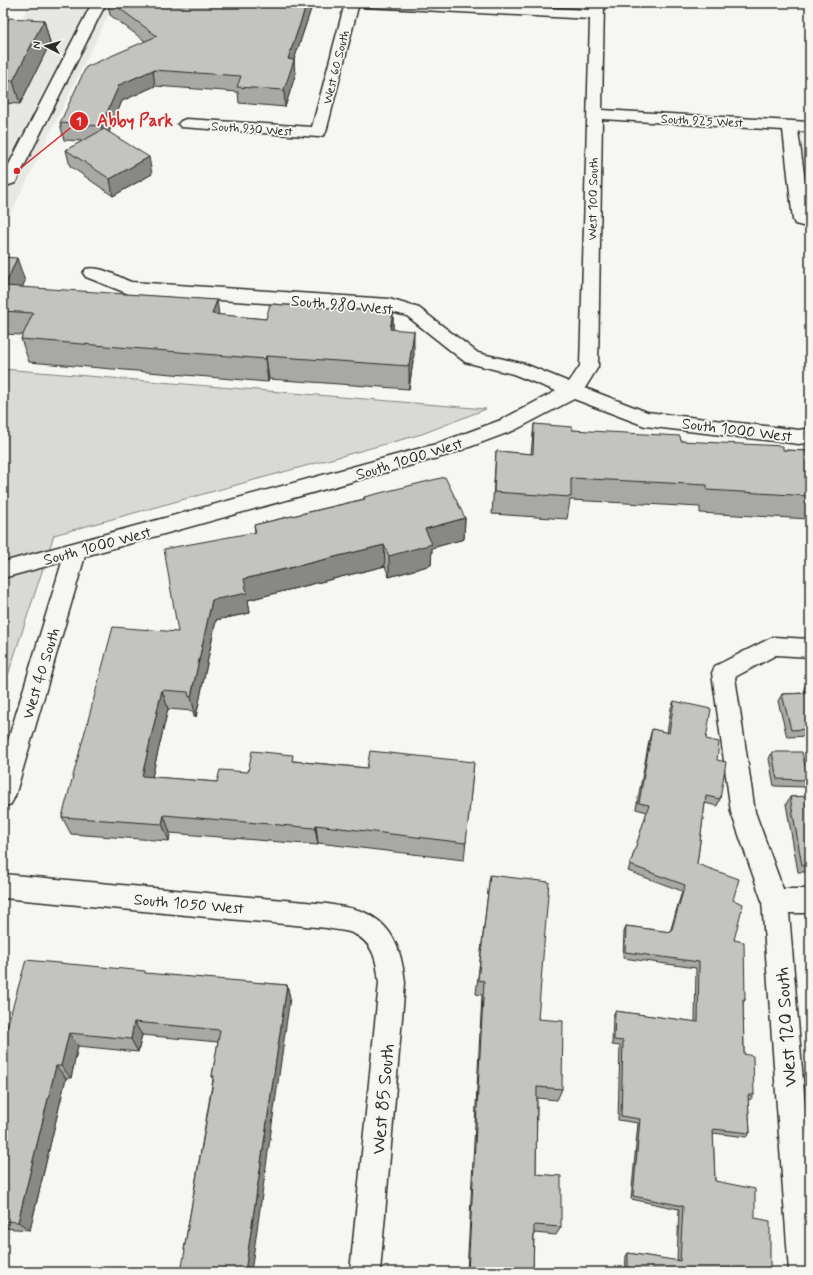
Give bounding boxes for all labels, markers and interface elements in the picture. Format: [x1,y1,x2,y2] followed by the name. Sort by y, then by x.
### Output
[26,26,66,66] north arrow
[319,28,354,106] street label: West 60 South
[30,41,44,49] text: N
[69,106,181,135] callout: Abby Park
[97,110,173,132] text: Abby Park
[660,111,744,132] street label: South 925 West
[76,114,82,130] text: 1
[211,118,293,141] street label: South 930 West
[584,157,603,241] street label: West 100 South
[290,291,394,320] street label: South 980 West
[680,413,793,448] street label: South 1000 West
[353,433,466,486] street label: South 1000 West
[41,522,154,571] street label: South 1000 West
[18,625,65,722] street label: West 40 South
[133,889,245,920] street label: South 1050 West
[770,966,803,1088] street label: West 120 South
[366,1043,401,1156] street label: West 85 South

